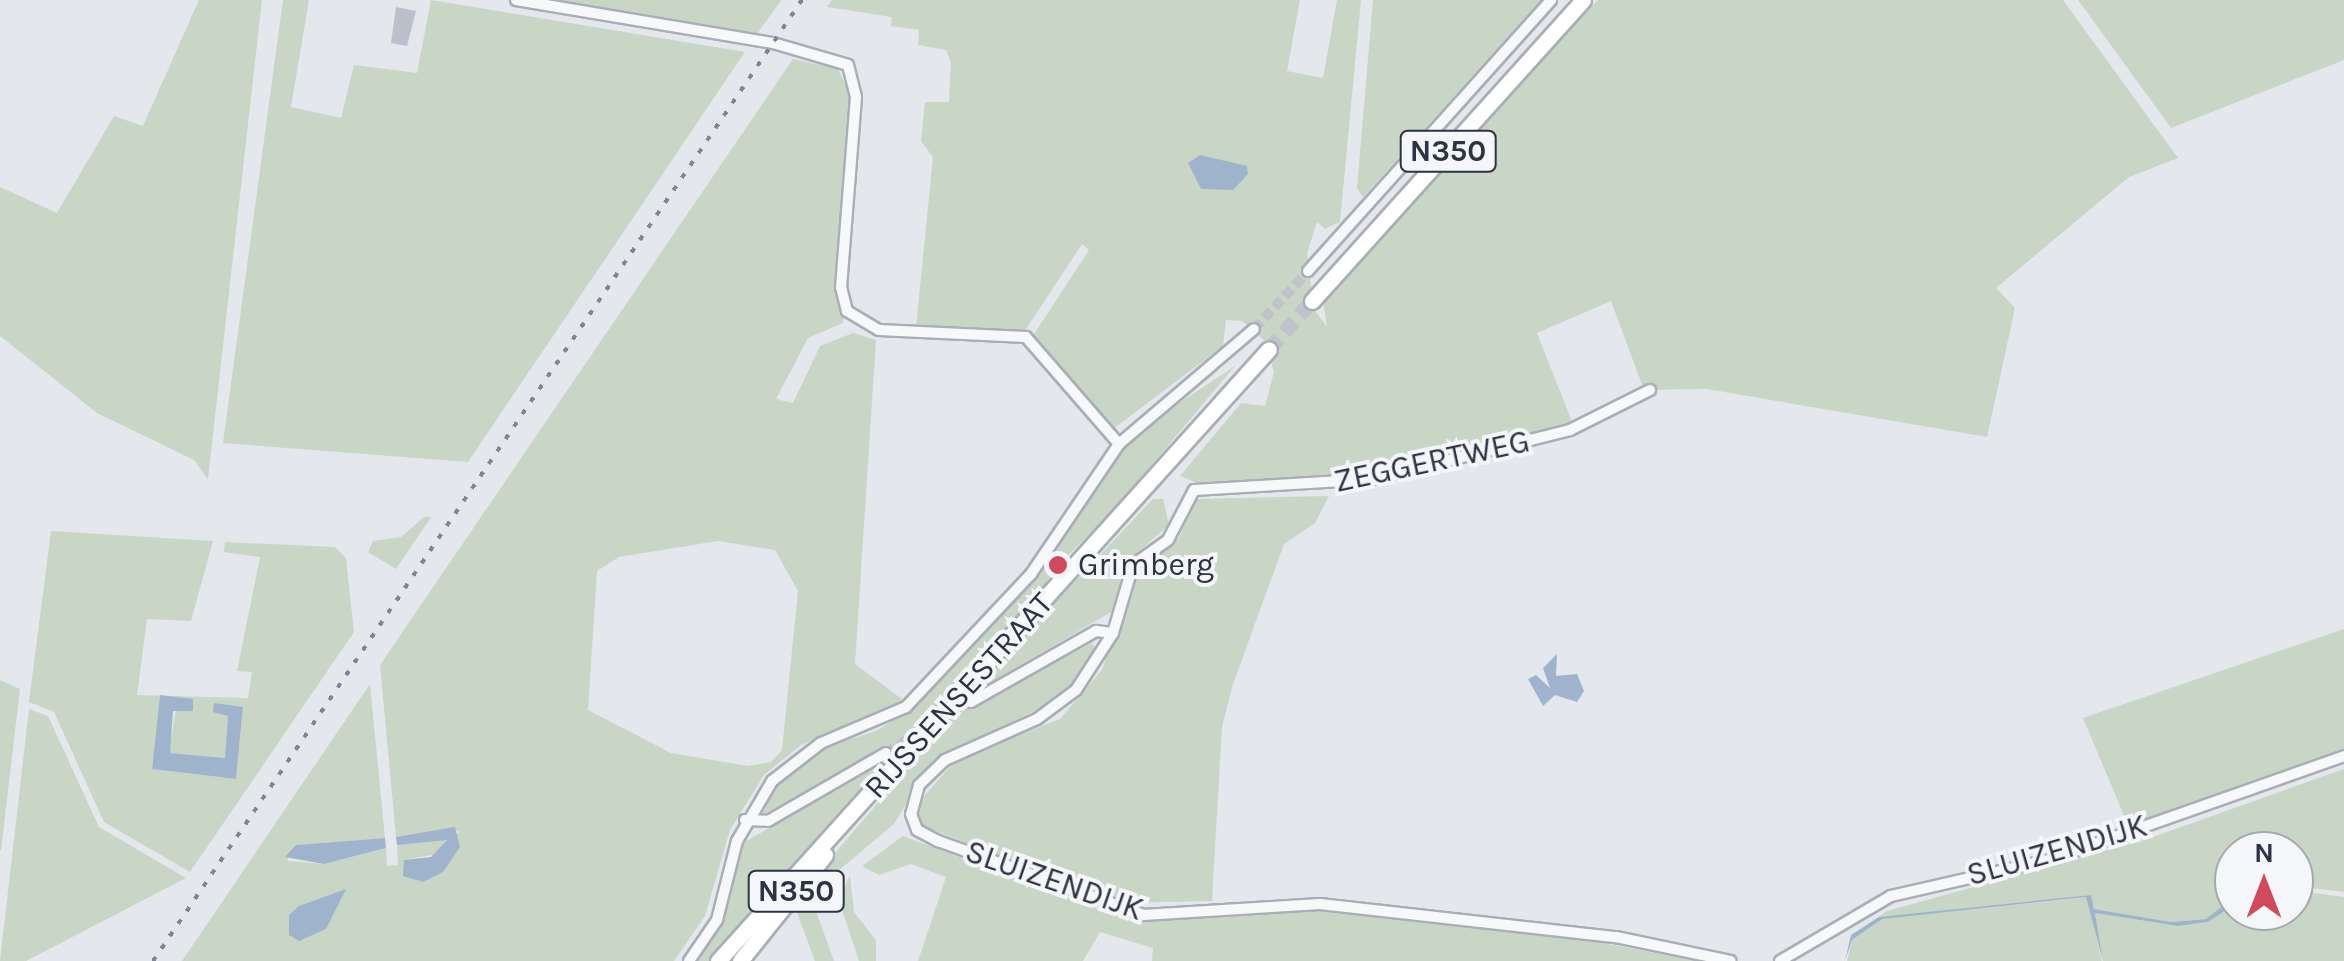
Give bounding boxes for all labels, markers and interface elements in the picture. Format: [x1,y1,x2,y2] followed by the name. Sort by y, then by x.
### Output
[1398,126,1498,176] road number: N350
[1331,423,1533,501] street label: ZEGGERTWEG
[1078,546,1214,584] place label: Grimberg
[1047,554,1069,576] marker: Grimberg
[856,585,1062,807] street label: RIJSSENSESTRAAT
[1963,807,2151,895] street label: SLUIZENDIJK
[2214,831,2314,931] north arrow
[960,833,1148,929] street label: SLUIZENDIJK
[2254,836,2274,869] text: N
[746,866,846,916] road number: N350

